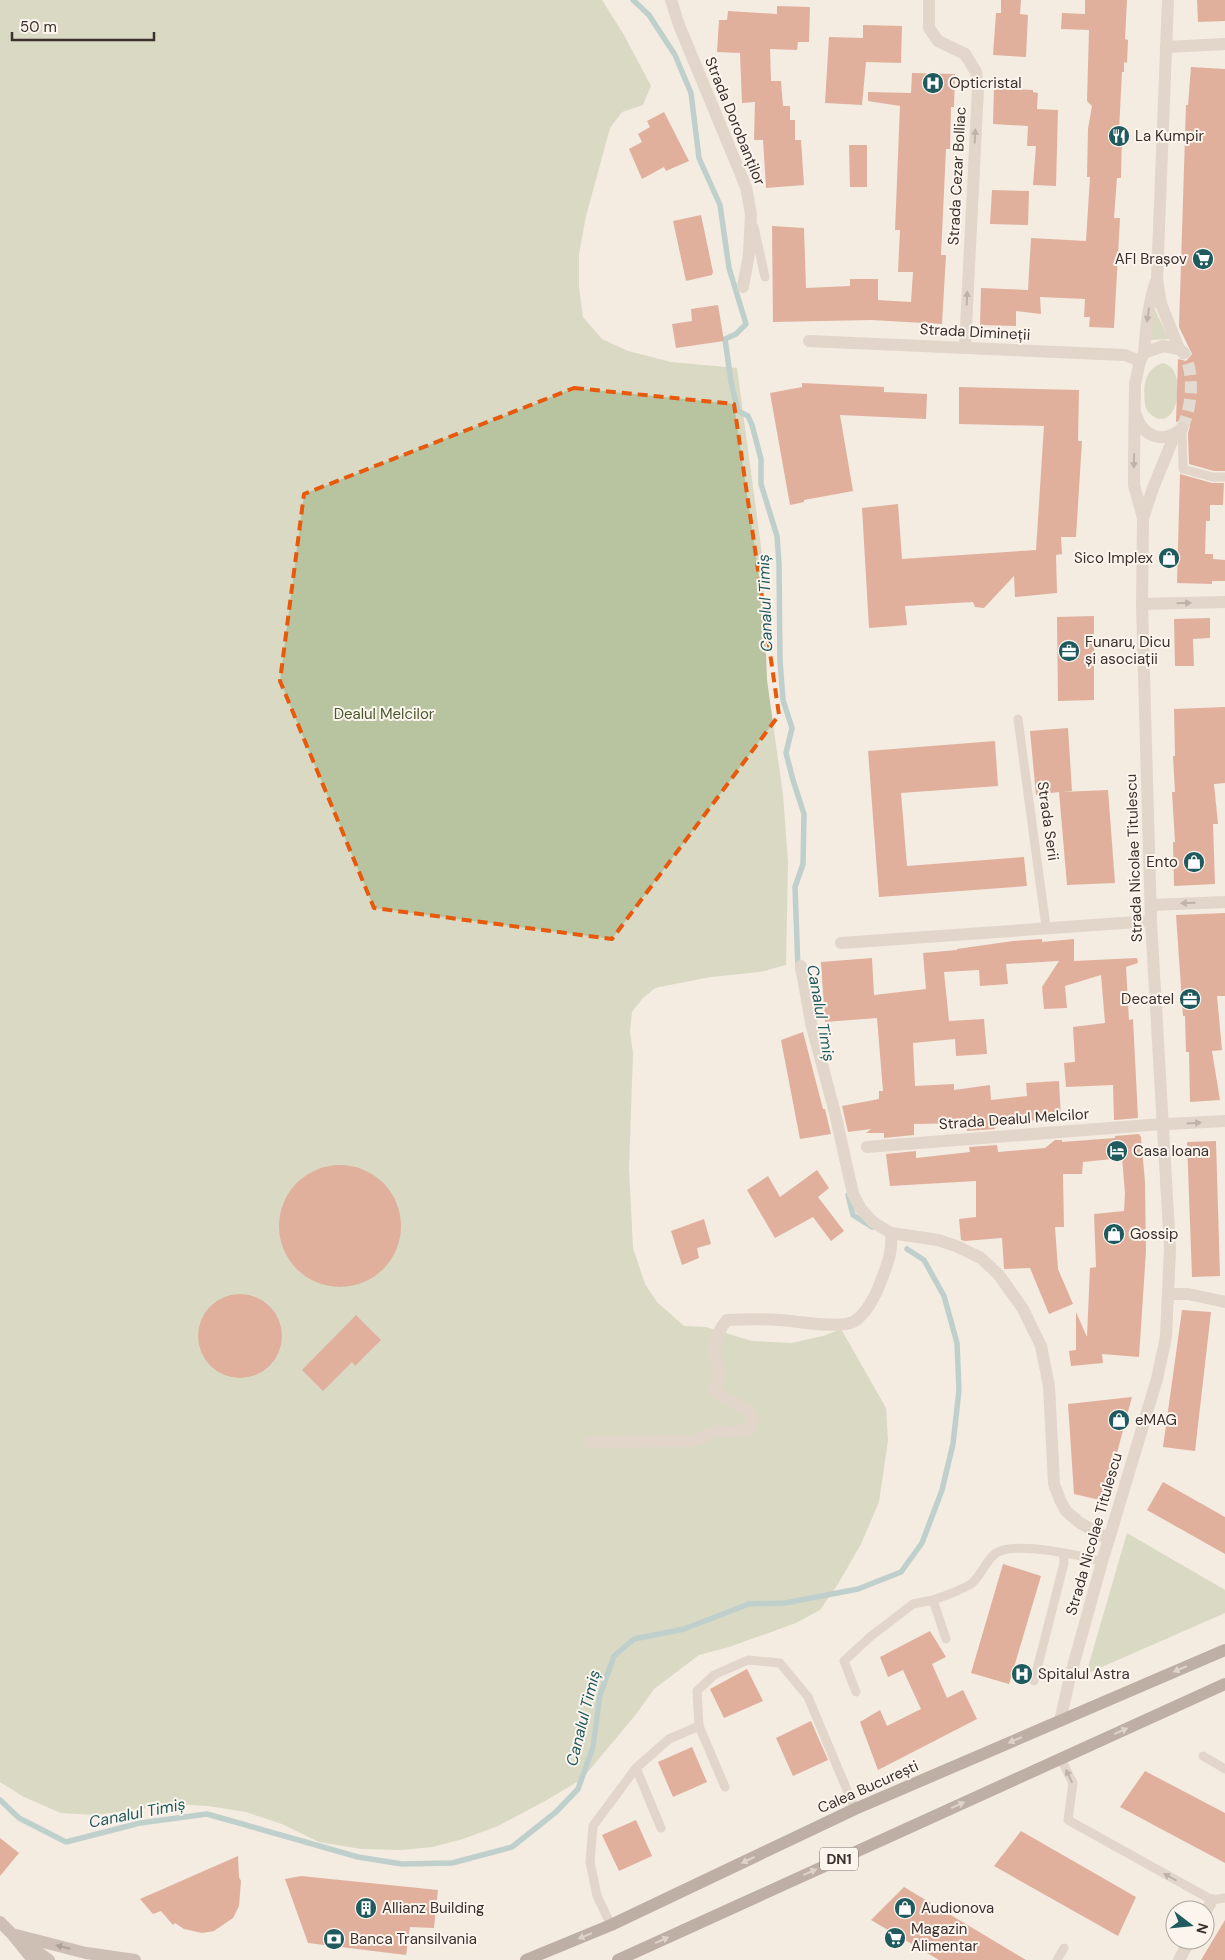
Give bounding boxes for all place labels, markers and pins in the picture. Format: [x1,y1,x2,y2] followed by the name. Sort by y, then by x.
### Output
[921,71,945,95] hospital icon: Opticristal
[949,73,1022,93] place label: Opticristal
[1107,124,1131,148] restaurant icon: La Kumpir
[1135,126,1205,146] place label: La Kumpir
[1191,247,1215,271] supermarket icon: AFI Brașov
[1115,249,1187,269] place label: AFI Brașov
[1157,546,1181,570] shop icon: Sico Implex
[1074,548,1154,568] place label: Sico Implex
[1085,632,1170,669] place label: Funaru, Dicu și asociații
[1057,639,1081,663] office icon: Funaru, Dicu și asociații
[1182,850,1206,874] shop icon: Ento
[1146,852,1178,872] place label: Ento
[1178,987,1202,1011] office icon: Decatel
[1121,989,1174,1009] place label: Decatel
[1105,1139,1129,1163] hotel icon: Casa Ioana
[1133,1141,1209,1161] place label: Casa Ioana
[1102,1222,1126,1246] shop icon: Gossip
[1130,1224,1178,1244] place label: Gossip
[1107,1408,1131,1432] shop icon: eMAG
[1135,1410,1177,1430] place label: eMAG
[1010,1662,1034,1686] hospital icon: Spitalul Astra
[1038,1664,1130,1684] place label: Spitalul Astra
[354,1896,378,1920] building icon: Allianz Building
[893,1896,917,1920] shop icon: Audionova
[382,1898,484,1918] place label: Allianz Building
[921,1898,994,1918] place label: Audionova
[911,1919,978,1956] place label: Magazin Alimentar
[883,1926,907,1950] supermarket icon: Magazin Alimentar
[322,1927,346,1951] bank icon: Banca Transilvania
[350,1929,477,1949] place label: Banca Transilvania

